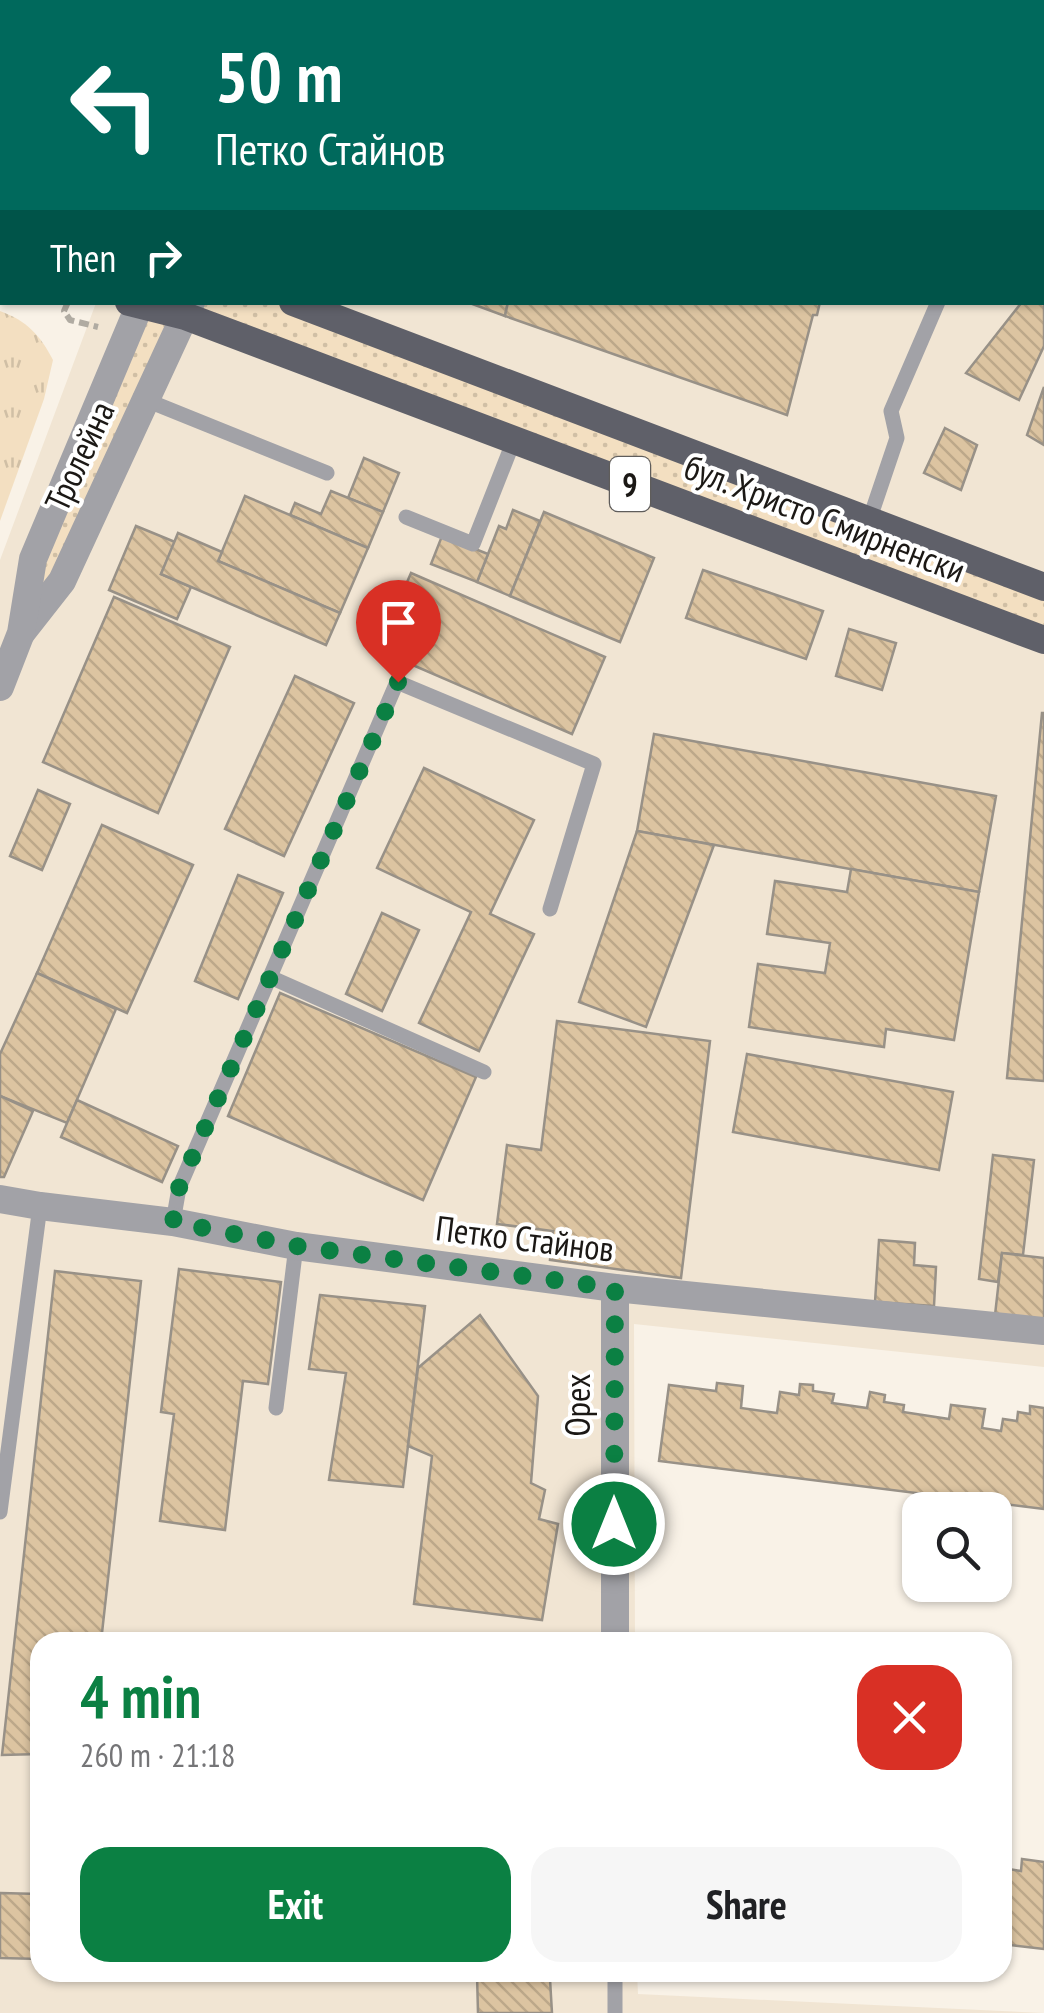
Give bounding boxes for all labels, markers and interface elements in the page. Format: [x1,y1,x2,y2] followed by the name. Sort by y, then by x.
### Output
[215,31,343,121] text: 50 m
[50,40,180,170] icon: left
[215,119,445,177] text: Петко Стайнов
[136,230,191,285] icon: right
[50,233,116,282] text: Then
[34,394,124,518] street label: Тролейна
[678,443,972,593] street label: бул. Христо Смирненски
[610,457,650,511] road number: 9
[356,580,441,683] pin
[371,595,426,650] icon: arrive
[433,1204,617,1272] street label: Петко Стайнов
[554,1374,600,1436] street label: Орех
[562,1472,666,1576] position arrow
[902,1492,1012,1602] map controls
[902,1492,1012,1602] button: search
[80,1657,201,1735] text: 4 min
[857,1665,962,1770] button: close
[80,1734,235,1776] text: 260 m · 21:18
[80,1847,511,1962] button: Exit
[531,1847,962,1962] button: Share

